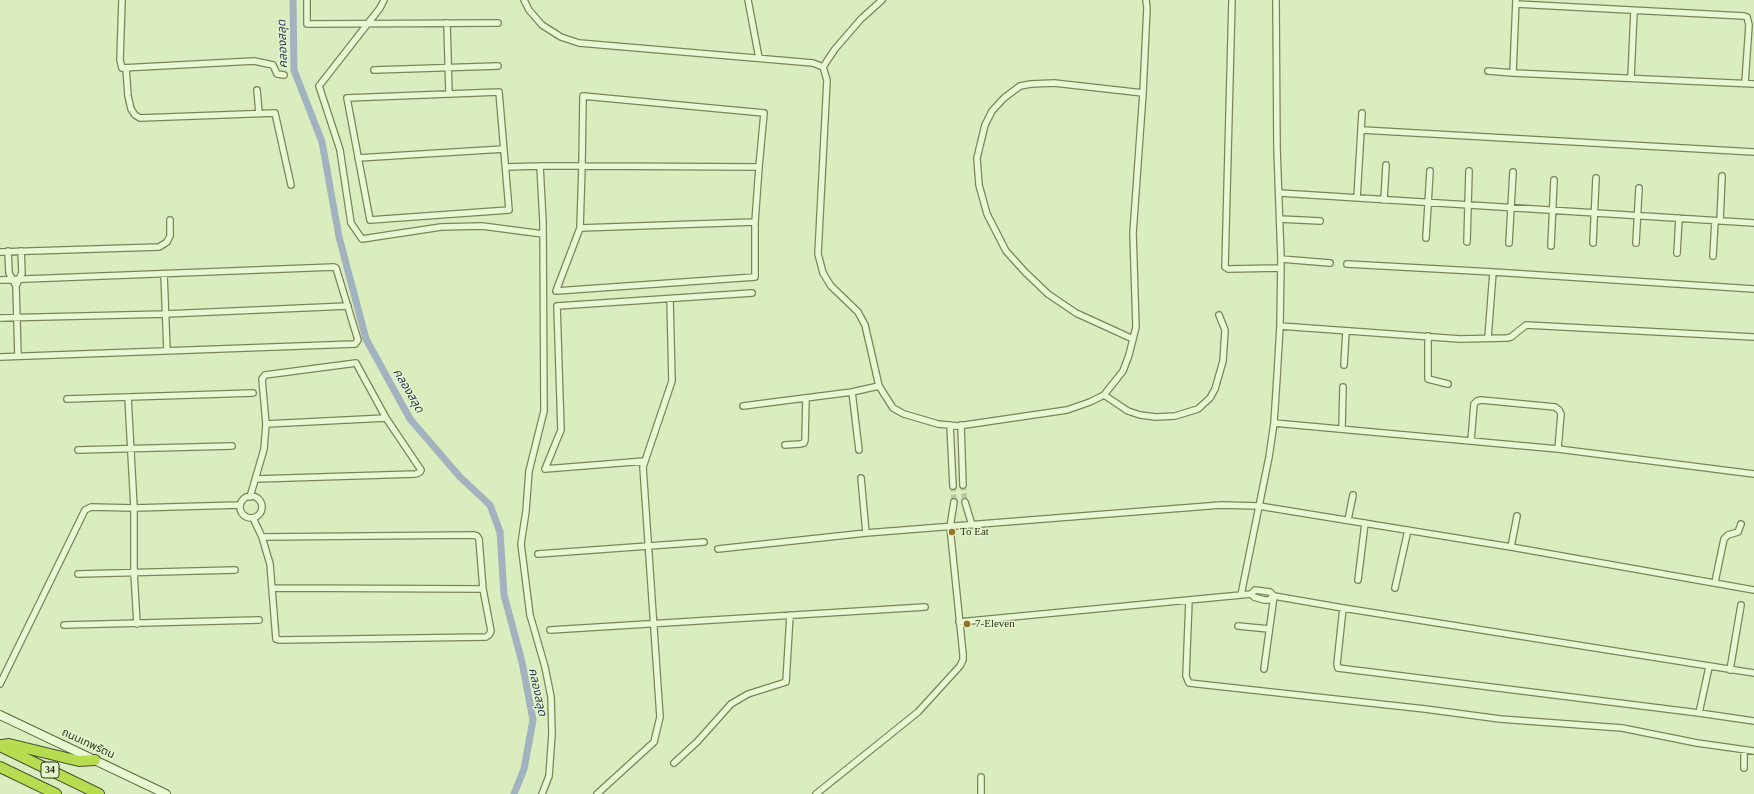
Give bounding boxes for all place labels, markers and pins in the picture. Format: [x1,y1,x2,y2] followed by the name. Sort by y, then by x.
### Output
[960,525,989,539] place label: To Eat
[947,527,957,537] marker: To Eat
[975,617,1015,631] place label: 7-Eleven
[962,619,972,629] marker: 7-Eleven

